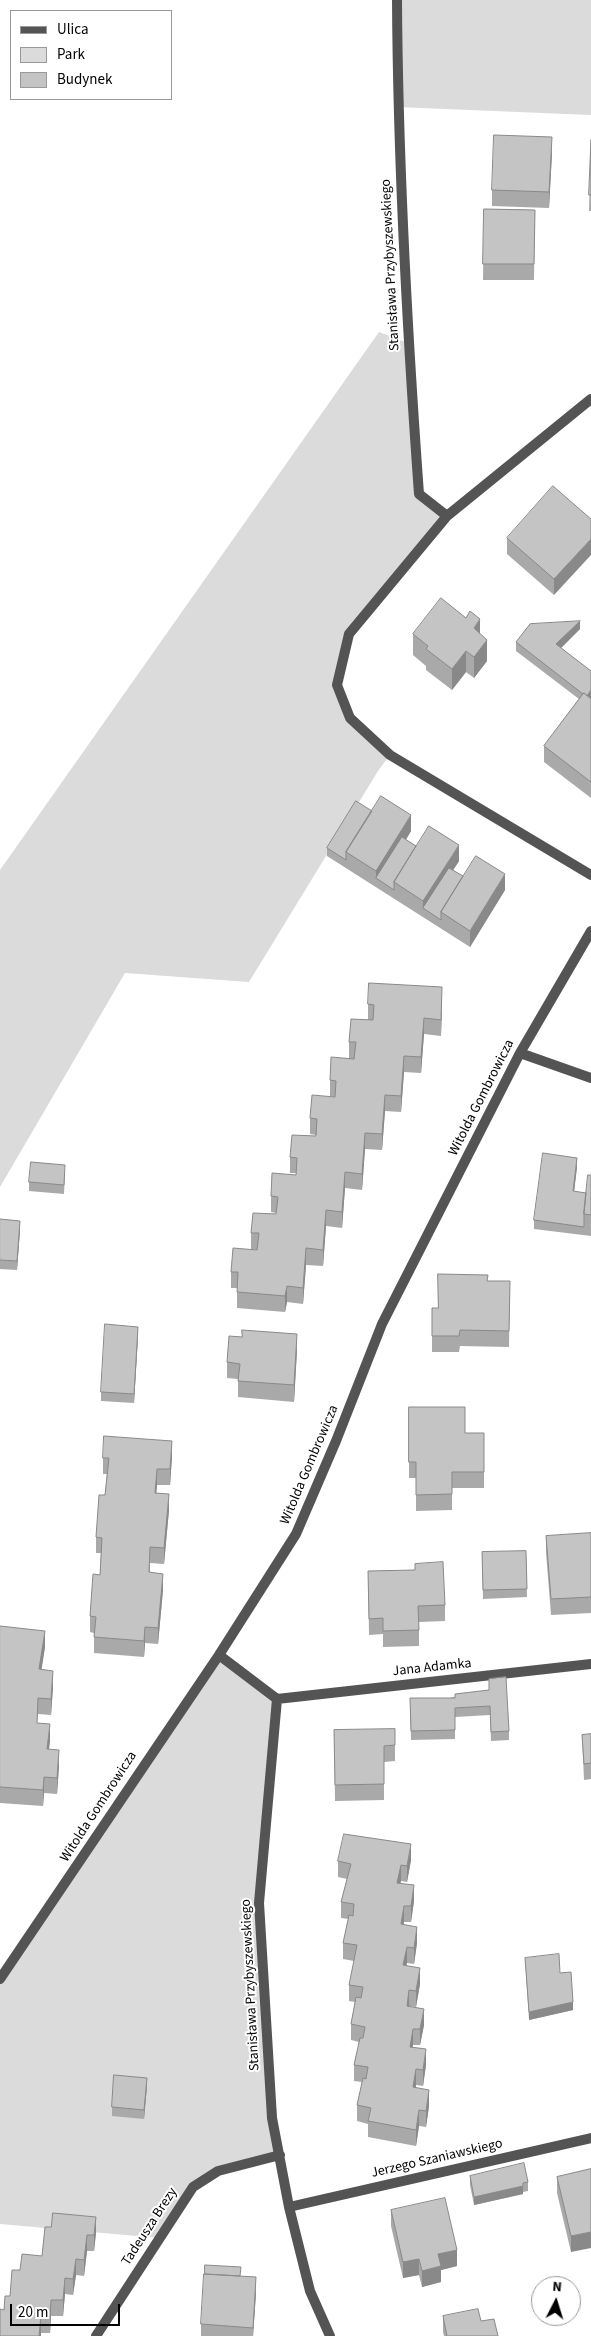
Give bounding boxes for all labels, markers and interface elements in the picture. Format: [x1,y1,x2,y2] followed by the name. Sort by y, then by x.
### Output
[10,10,172,100] legend
[57,19,88,40] text: Ulica
[57,44,85,65] text: Park
[57,69,112,90] text: Budynek
[378,179,404,351] street label: Stanisława Przybyszewskiego
[445,1037,519,1159] street label: Witolda Gombrowicza
[277,1403,343,1527] street label: Witolda Gombrowicza
[392,1656,472,1680] street label: Jana Adamka
[57,1749,141,1865] street label: Witolda Gombrowicza
[238,1899,264,2071] street label: Stanisława Przybyszewskiego
[370,2136,504,2182] street label: Jerzego Szaniawskiego
[119,2185,181,2269] street label: Tadeusza Brezy
[531,2276,581,2326] north arrow
[552,2277,563,2297] text: N
[12,2294,122,2326] scale bar
[18,2302,48,2323] text: 20 m

